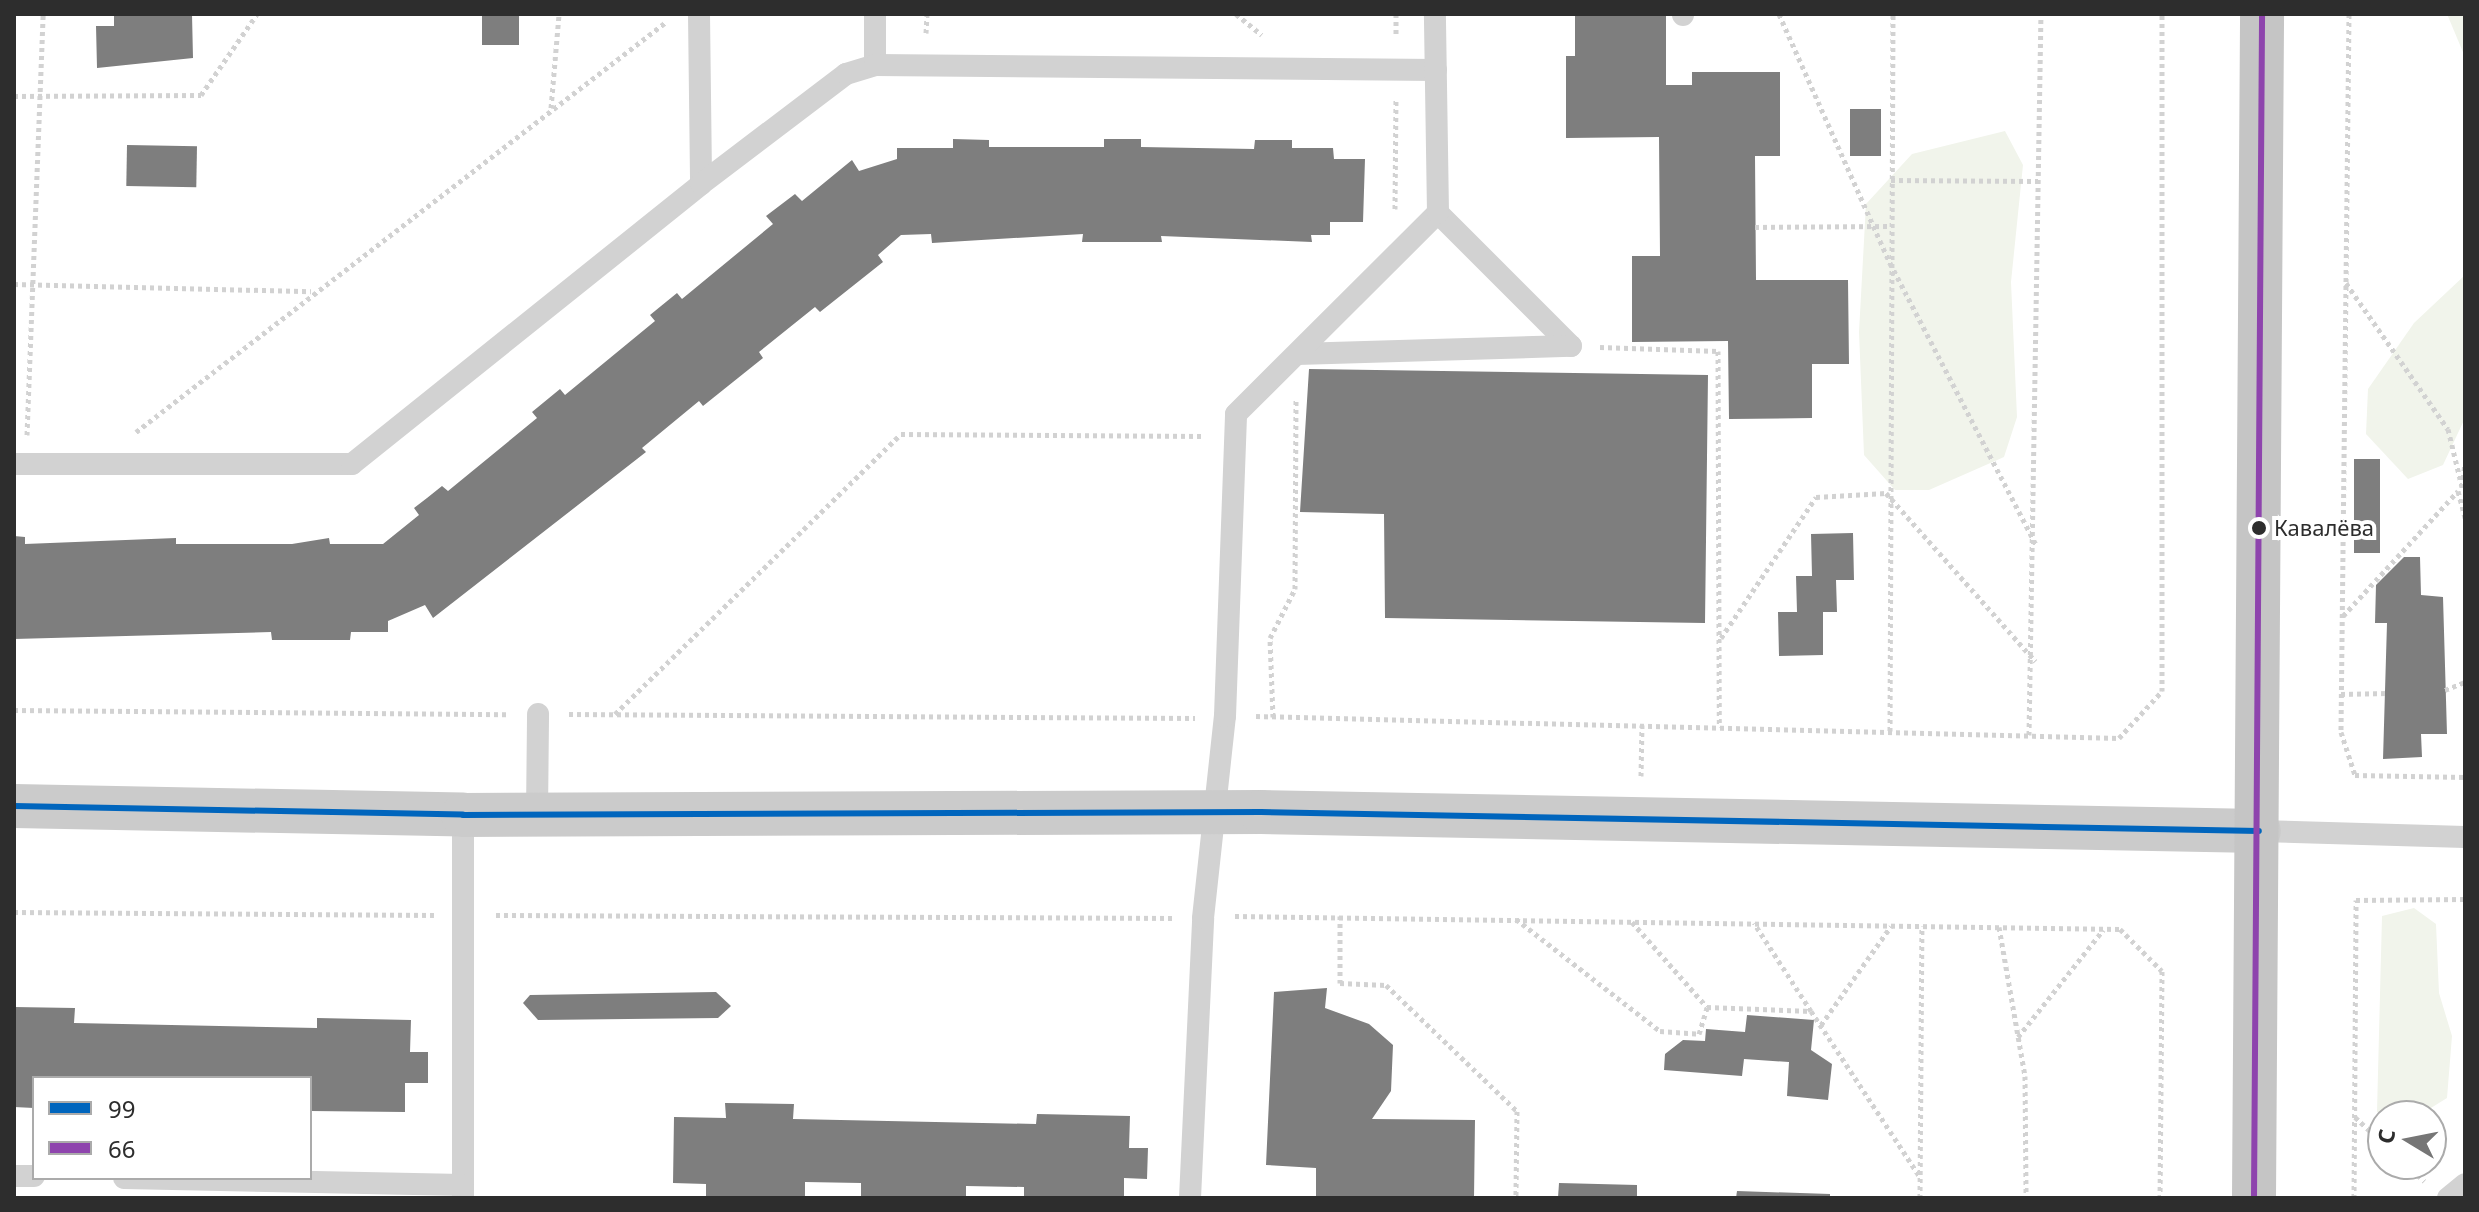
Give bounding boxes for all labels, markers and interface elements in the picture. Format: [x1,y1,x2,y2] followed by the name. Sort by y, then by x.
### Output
[2274,515,2374,541] place label: Кавалёва
[2251,520,2267,536] marker: Кавалёва
[32,1076,312,1180] legend
[108,1092,135,1125] text: 99
[2367,1100,2447,1180] north arrow
[2369,1127,2401,1146] text: С
[108,1132,135,1165] text: 66

